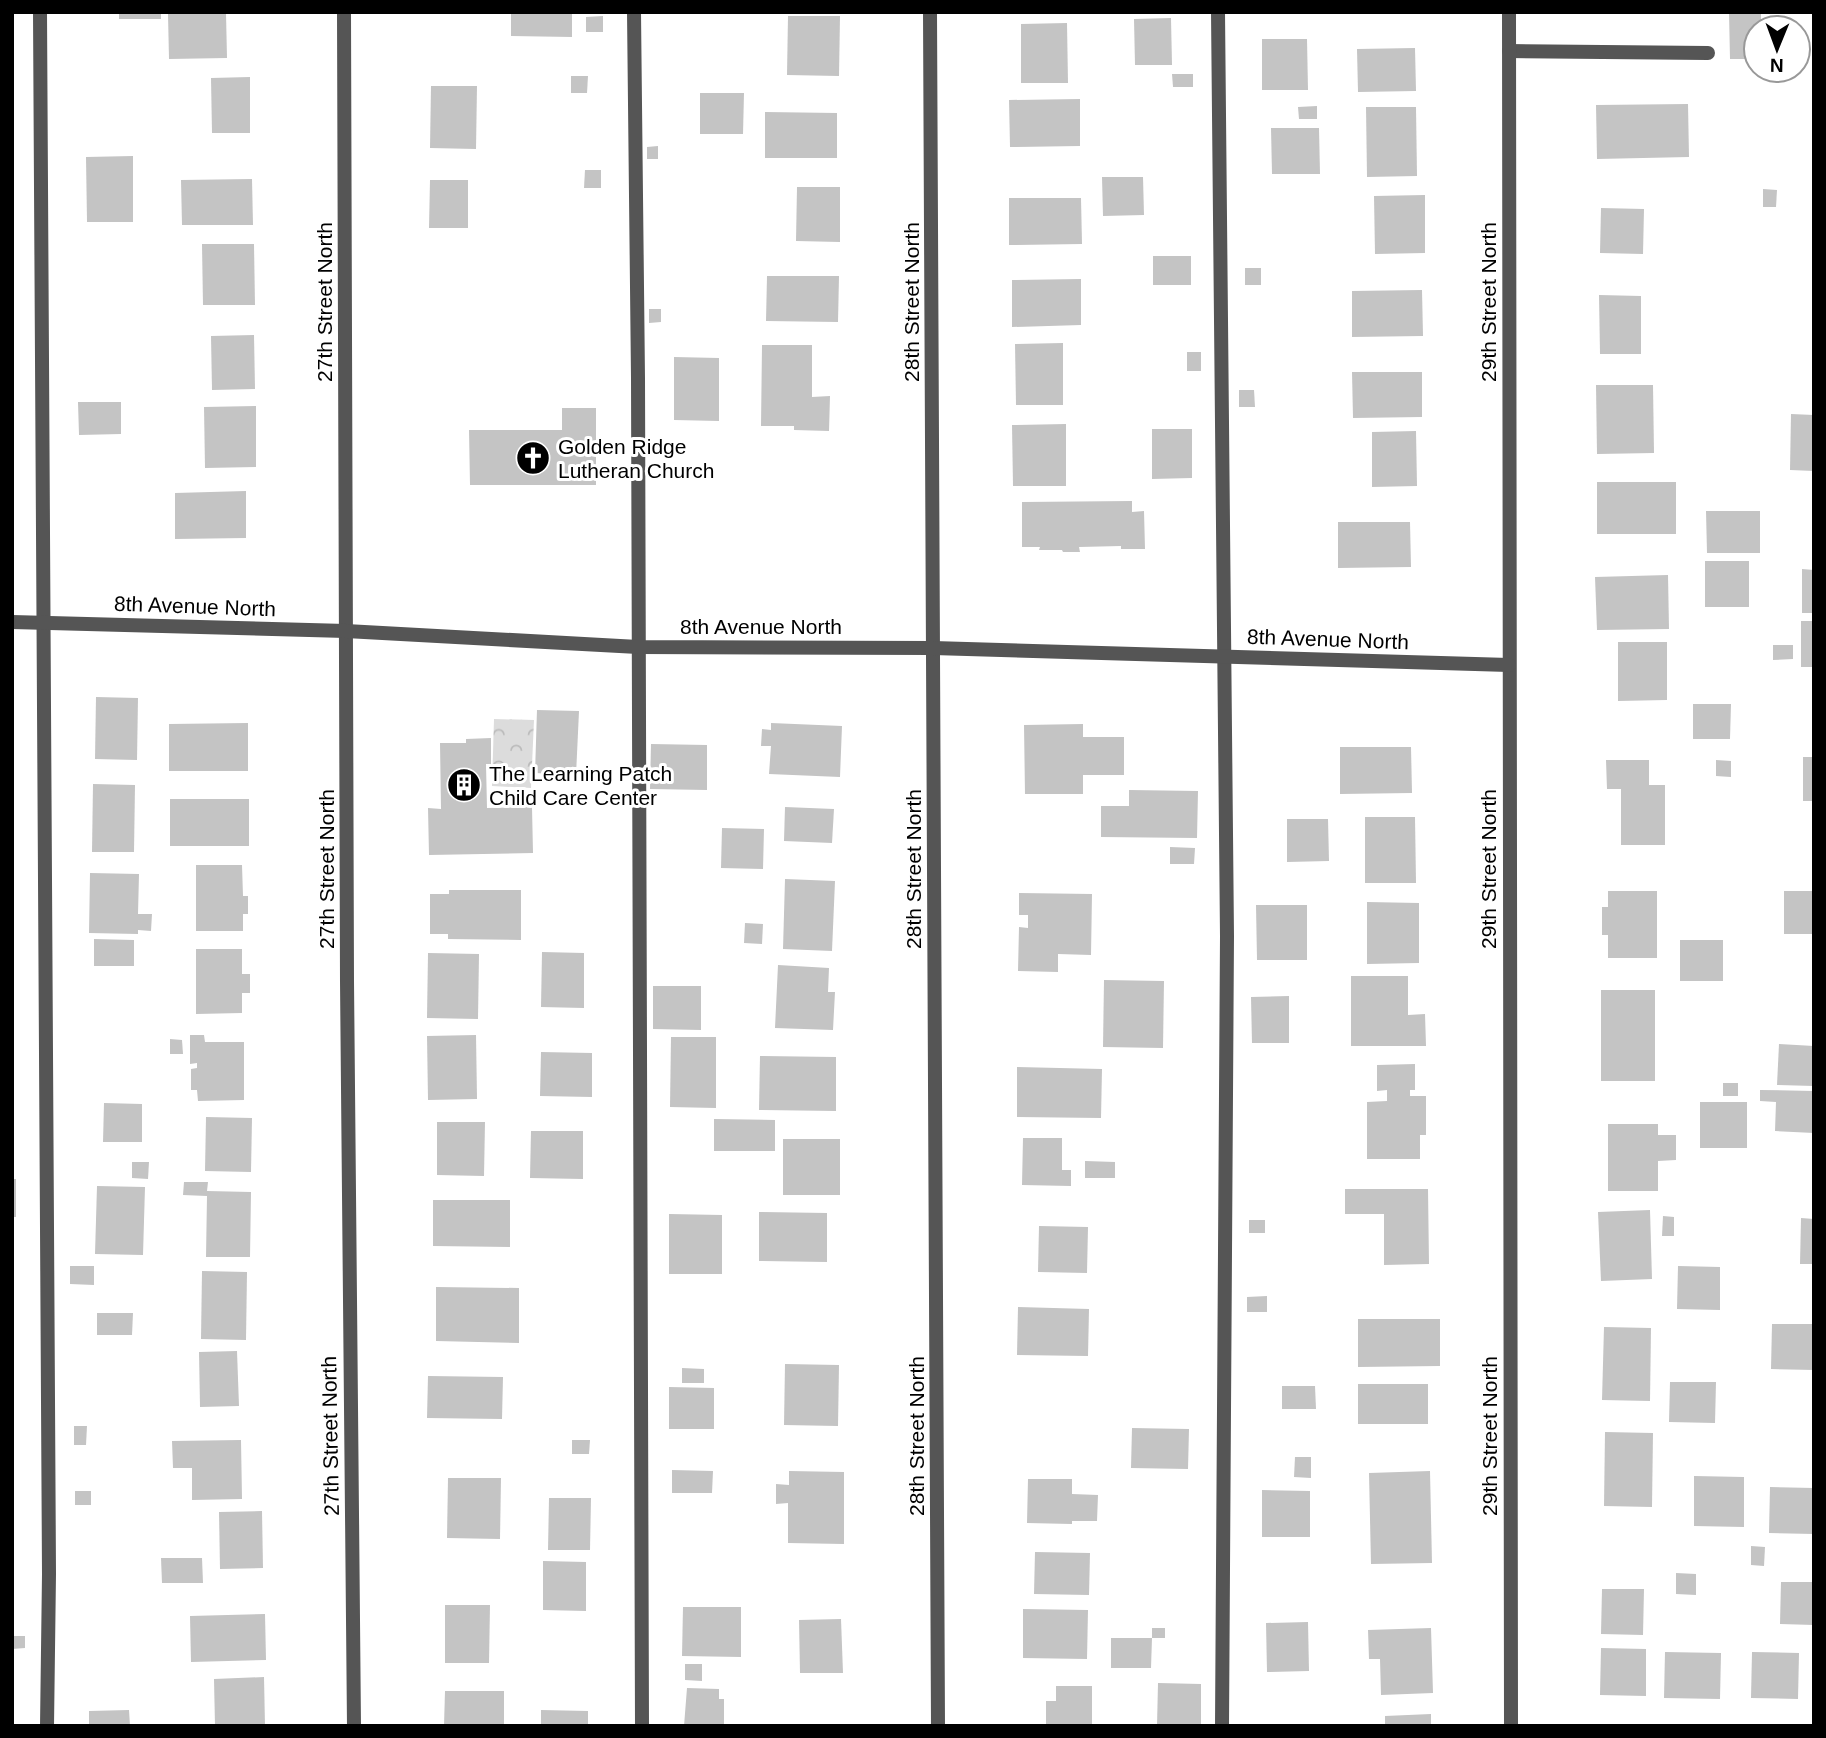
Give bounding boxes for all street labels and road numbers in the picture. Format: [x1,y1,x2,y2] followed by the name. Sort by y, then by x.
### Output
[313,222,336,382] street label: 27th Street North
[900,222,923,382] street label: 28th Street North
[1477,222,1500,382] street label: 29th Street North
[114,592,276,620] street label: 8th Avenue North
[680,615,842,638] street label: 8th Avenue North
[1247,625,1409,653] street label: 8th Avenue North
[315,789,338,949] street label: 27th Street North
[902,789,925,949] street label: 28th Street North
[1477,789,1500,949] street label: 29th Street North
[317,1356,343,1516] street label: 27th Street North
[905,1356,928,1516] street label: 28th Street North
[1478,1356,1501,1516] street label: 29th Street North

